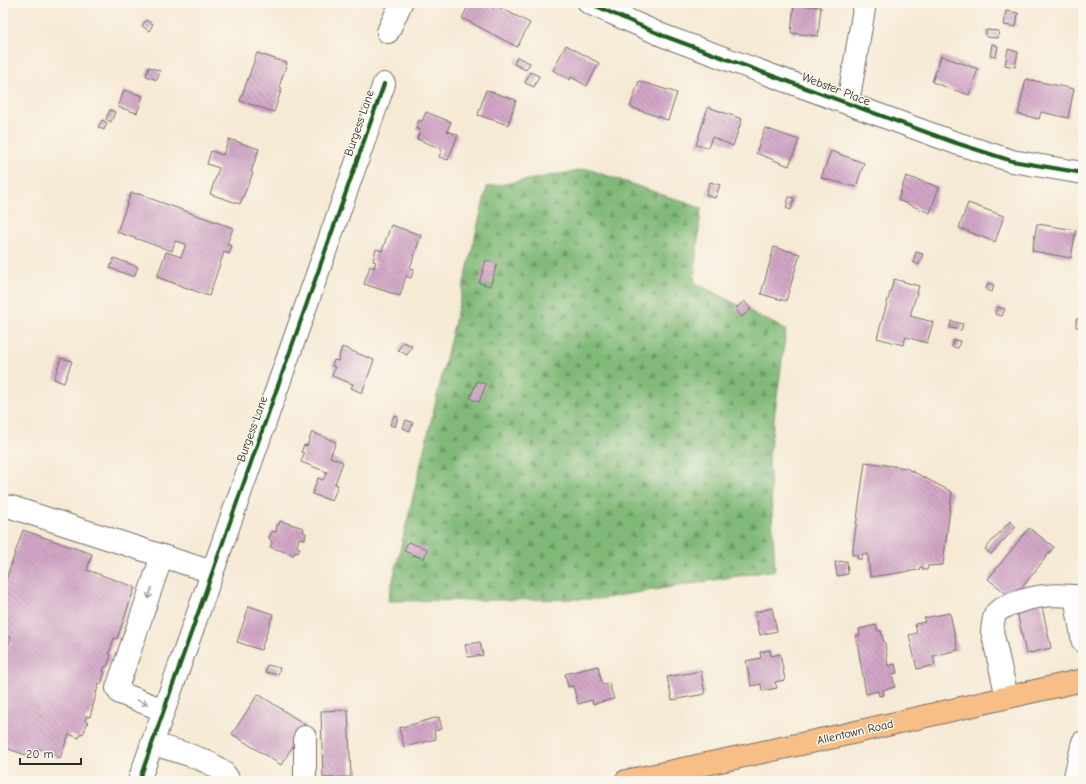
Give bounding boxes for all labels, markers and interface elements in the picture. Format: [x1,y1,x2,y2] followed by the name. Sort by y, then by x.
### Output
[800,70,872,108] street label: Webster Place
[341,88,377,158] street label: Burgess Lane
[234,394,270,464] street label: Burgess Lane
[146,586,153,599] one-way arrow
[136,698,148,706] one-way arrow
[815,716,895,748] street label: Allentown Road
[20,740,81,766] scale bar
[26,747,54,761] text: 20 m

